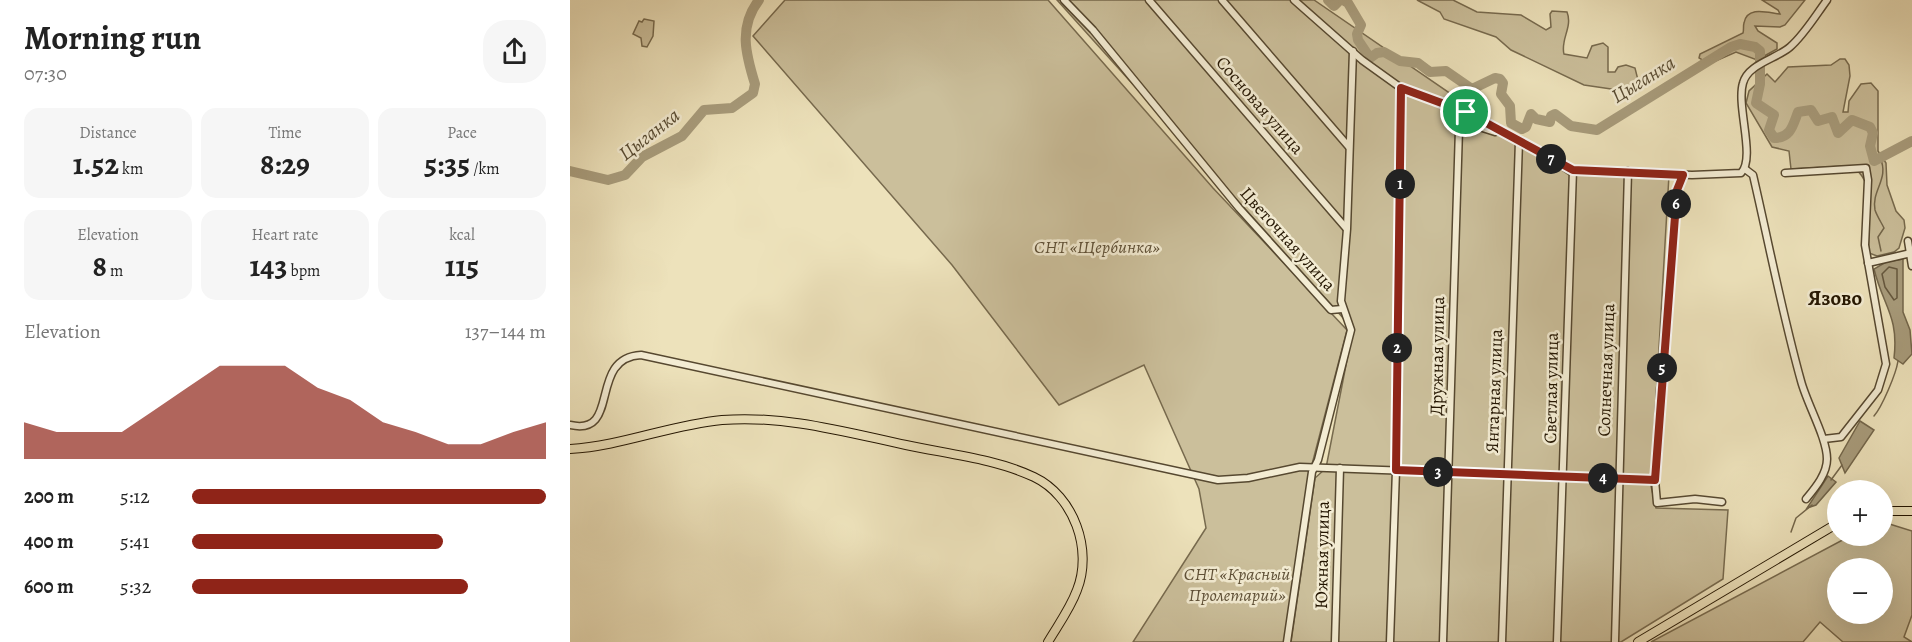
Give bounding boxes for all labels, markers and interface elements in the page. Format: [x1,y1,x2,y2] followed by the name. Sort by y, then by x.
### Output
[24,15,201,60] text: Morning run
[483,20,546,83] button: share
[1606,49,1680,110] water label: Цыганка
[1211,51,1310,160] street label: Сосновая улица
[24,60,67,87] text: 07:30
[1440,86,1491,137] pin
[1449,95,1482,128] icon: arrive
[613,102,685,167] water label: Цыганка
[79,122,137,144] text: Distance
[268,122,302,144] text: Time
[447,122,477,144] text: Pace
[73,144,119,184] text: 1.52
[260,144,310,184] text: 8:29
[424,144,470,184] text: 5:35
[1536,144,1566,174] pin: 7
[1548,148,1554,170] text: 7
[119,158,143,180] text: km
[470,158,500,180] text: /km
[1385,169,1415,199] pin: 1
[1397,173,1403,195] text: 1
[1235,182,1342,297] street label: Цветочная улица
[1661,189,1691,219] pin: 6
[1672,193,1680,215] text: 6
[77,224,139,246] text: Elevation
[252,224,318,246] text: Heart rate
[449,224,475,246] text: kcal
[1034,235,1161,259] park label: СНТ «Щербинка»
[93,246,107,286] text: 8
[250,246,287,286] text: 143
[445,246,479,286] text: 115
[107,260,123,282] text: m
[287,260,320,282] text: bpm
[1808,284,1862,312] district label: Язово
[1424,295,1450,416] street label: Дружная улица
[1592,302,1620,437] street label: Солнечная улица
[24,318,101,345] text: Elevation
[465,318,546,345] text: 137–144 m
[1480,328,1508,453] street label: Янтарная улица
[1538,332,1564,444] street label: Светлая улица
[1382,333,1412,363] pin: 2
[1393,337,1401,359] text: 2
[1647,353,1677,383] pin: 5
[1659,357,1665,379] text: 5
[1423,457,1453,487] pin: 3
[1435,461,1441,483] text: 3
[1588,463,1618,493] pin: 4
[1599,467,1607,489] text: 4
[1827,480,1893,624] map controls
[1827,480,1893,546] button: +
[24,483,74,510] text: 200 m
[120,483,150,510] text: 5:12
[1309,500,1335,609] street label: Южная улица
[24,528,74,555] text: 400 m
[120,528,149,555] text: 5:41
[1827,558,1893,624] button: −
[1184,562,1290,607] park label: СНТ «Красный Пролетарий»
[24,573,74,600] text: 600 m
[120,573,151,600] text: 5:32

